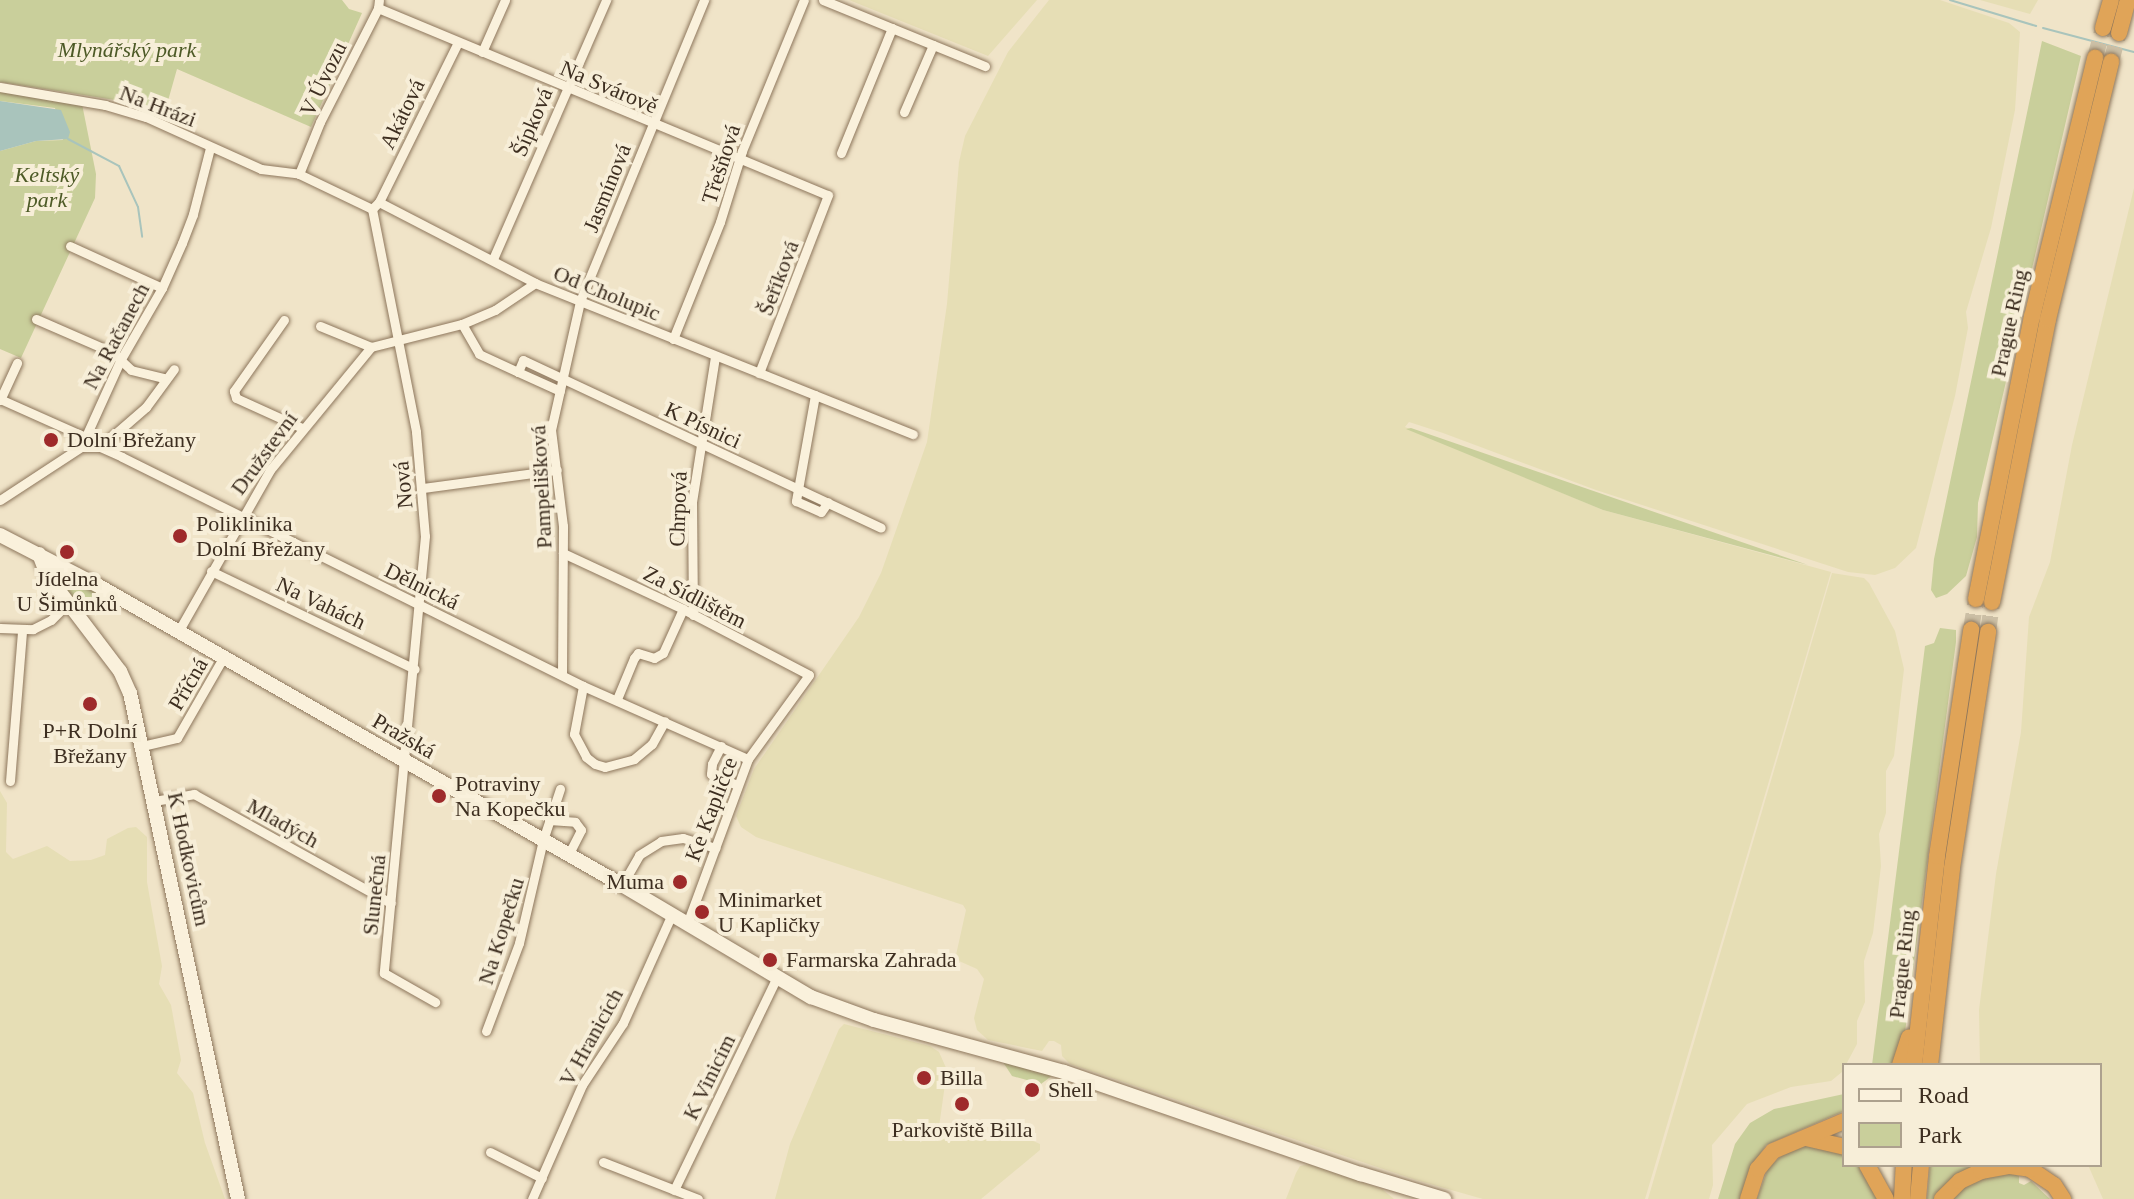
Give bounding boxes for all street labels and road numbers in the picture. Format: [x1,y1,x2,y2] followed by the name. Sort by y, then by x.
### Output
[294,37,352,121] street label: V Úvozu
[556,55,662,119] street label: Na Svárově
[374,75,430,153] street label: Akátová
[116,79,200,133] street label: Na Hrázi
[506,84,558,160] street label: Šípková
[696,121,746,207] street label: Třešňová
[577,140,637,236] street label: Jasmínová
[752,237,804,319] street label: Šeříková
[550,260,664,326] street label: Od Cholupic
[1985,267,2033,379] street label: Prague Ring
[77,278,155,394] street label: Na Račanech
[661,396,745,454] street label: K Písnici
[225,406,303,500] street label: Družstevní
[525,425,557,549] street label: Pampelišková
[388,460,418,510] street label: Nová
[663,471,693,547] street label: Chrpová
[381,557,463,615] street label: Dělnická
[639,560,751,634] street label: Za Sídlištěm
[272,571,370,635] street label: Na Vahách
[163,653,213,715] street label: Příčná
[368,707,440,765] street label: Pražská
[679,753,743,865] street label: Ke Kapličce
[162,790,216,928] street label: K Hodkovicům
[242,792,324,854] street label: Mladých
[357,854,391,936] street label: Slunečná
[472,874,530,988] street label: Na Kopečku
[1883,908,1921,1020] street label: Prague Ring
[553,983,629,1091] street label: V Hranicích
[677,1030,741,1124] street label: K Vinicím

